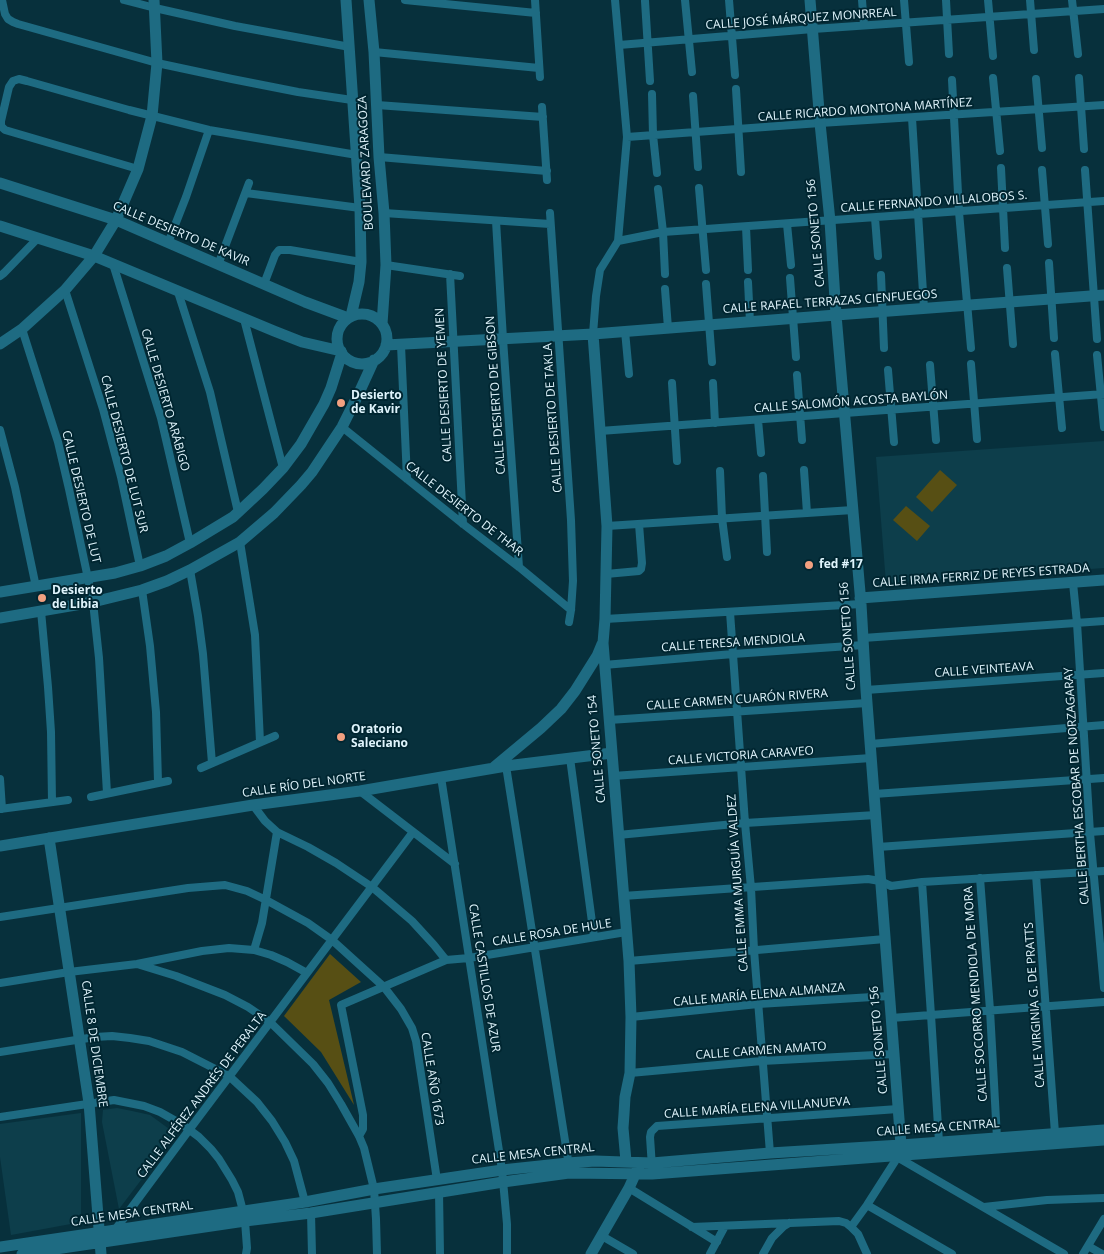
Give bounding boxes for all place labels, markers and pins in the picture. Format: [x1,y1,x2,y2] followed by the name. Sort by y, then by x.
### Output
[351,389,402,417] place label: Desierto de Kavir
[335,397,347,409] marker: Desierto de Kavir
[819,558,863,572] place label: fed #17
[803,559,815,571] marker: fed #17
[52,584,103,612] place label: Desierto de Libia
[36,592,48,604] marker: Desierto de Libia
[351,723,408,751] place label: Oratorio Saleciano
[335,731,347,743] marker: Oratorio Saleciano

